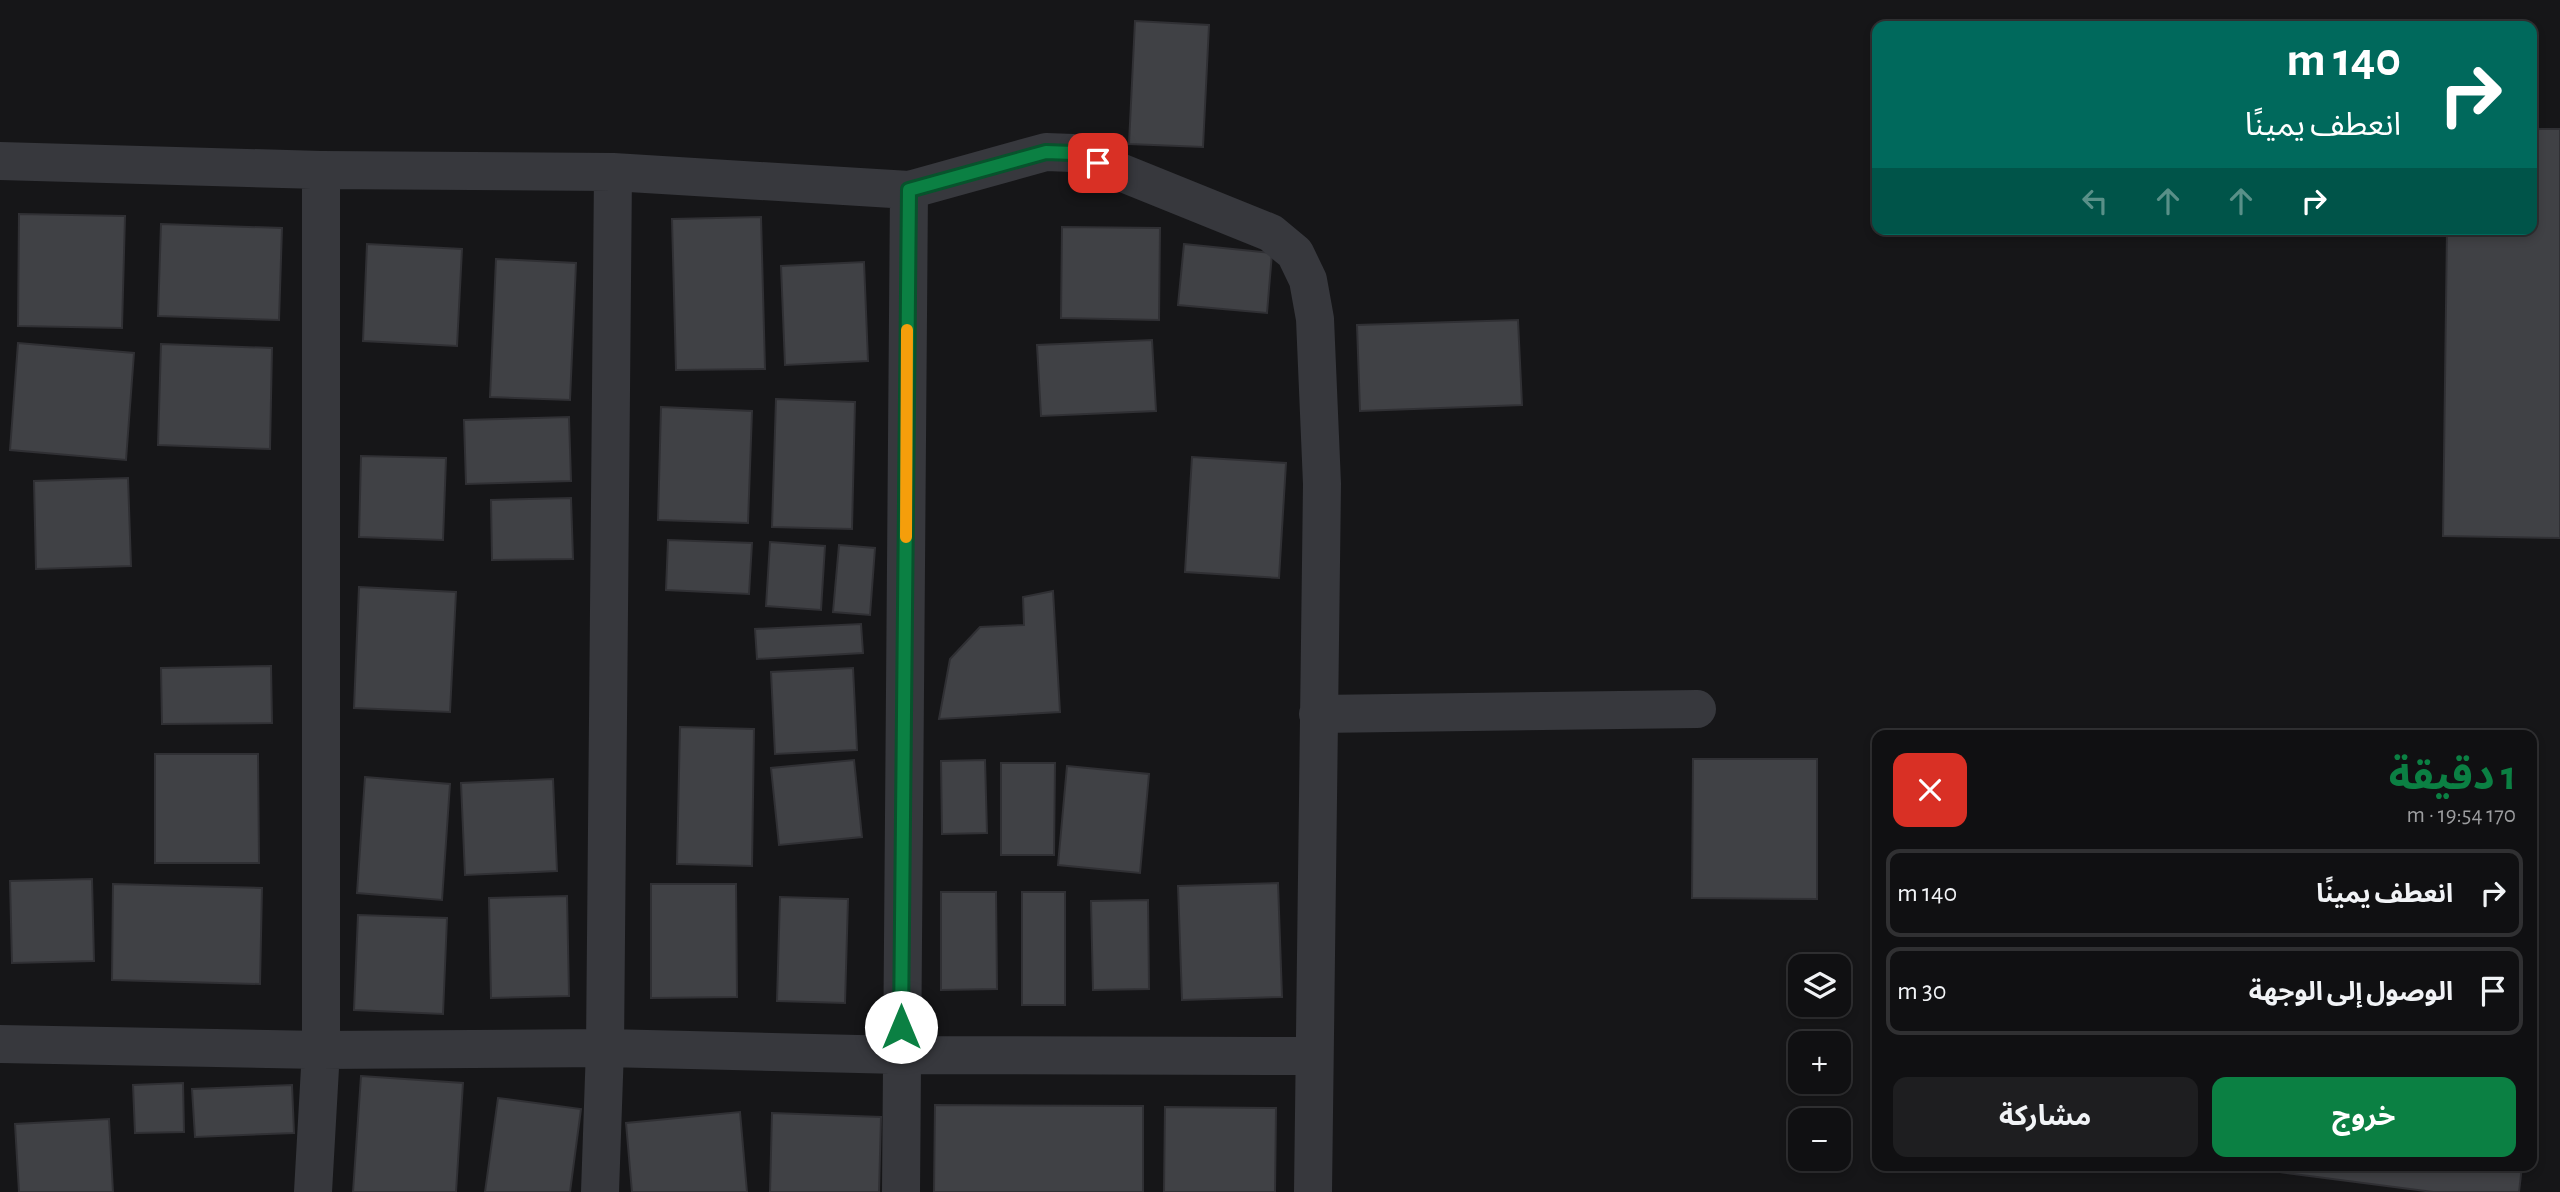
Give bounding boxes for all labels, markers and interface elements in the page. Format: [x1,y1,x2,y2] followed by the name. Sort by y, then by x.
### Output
[2286,36,2401,85] text: 140 m
[2425,49,2516,140] icon: right
[2245,109,2401,141] text: انعطف يمينًا
[1068,133,1128,193] pin
[1079,144,1117,182] icon: arrive
[2076,182,2114,220] icon: left
[2149,182,2187,220] icon: ahead
[2222,182,2260,220] icon: ahead
[2295,182,2333,220] icon: right
[1893,753,1967,827] button: close
[2389,755,2516,797] text: 1 دقيقة
[2407,804,2516,827] text: 170 m · 19:54
[2474,874,2512,912] icon: right
[1897,880,1957,906] text: 140 m
[2316,881,2453,907] text: انعطف يمينًا
[1788,954,1851,1171] map controls
[1788,954,1851,1017] button: layers
[2474,972,2512,1010] icon: arrive
[1897,978,1947,1004] text: 30 m
[2249,979,2453,1005] text: الوصول إلى الوجهة
[864,990,938,1064] position arrow
[1788,1031,1851,1094] button: +
[1893,1077,2198,1157] button: مشاركة
[2212,1077,2516,1157] button: خروج
[1788,1108,1851,1171] button: −

